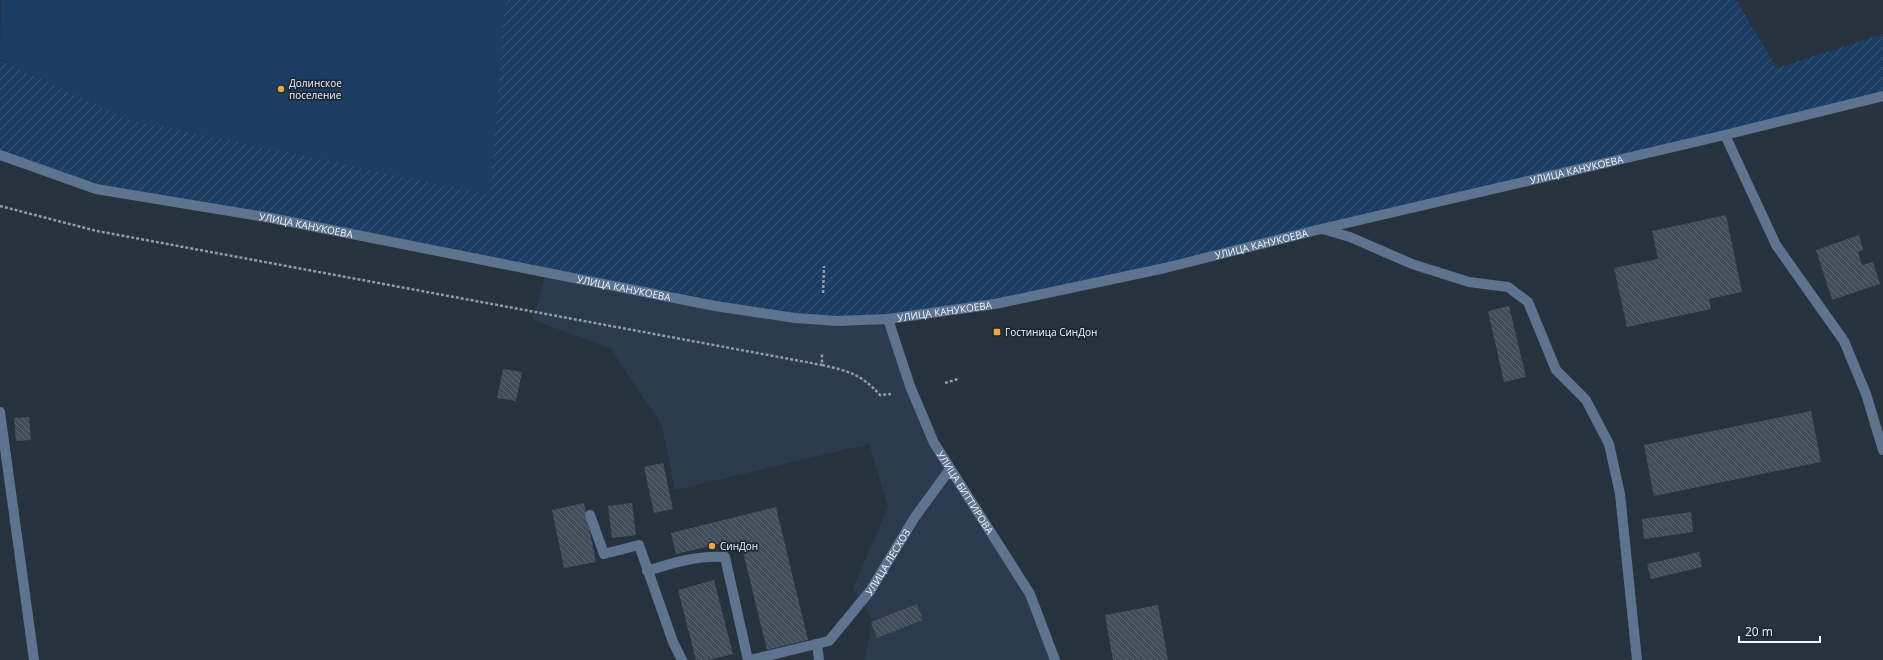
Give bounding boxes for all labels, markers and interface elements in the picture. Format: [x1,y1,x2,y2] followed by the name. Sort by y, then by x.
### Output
[289,76,342,102] place label: Долинское поселение
[276,84,286,94] marker: Долинское поселение
[1529,152,1625,187] street label: УЛИЦА КАНУКОЕВА
[258,209,355,241] street label: УЛИЦА КАНУКОЕВА
[1213,225,1310,262] street label: УЛИЦА КАНУКОЕВА
[576,272,673,304] street label: УЛИЦА КАНУКОЕВА
[896,297,993,325] street label: УЛИЦА КАНУКОЕВА
[1005,325,1097,339] place label: Гостиница СинДон
[992,327,1002,337] marker: Гостиница СинДон
[934,448,998,537] street label: УЛИЦА БИТТИРОВА
[862,526,913,598] street label: УЛИЦА ЛЕСХОЗ
[720,539,758,553] place label: СинДон
[707,541,717,551] marker: СинДон
[1739,618,1820,644] scale bar
[1745,623,1773,640] text: 20 m

